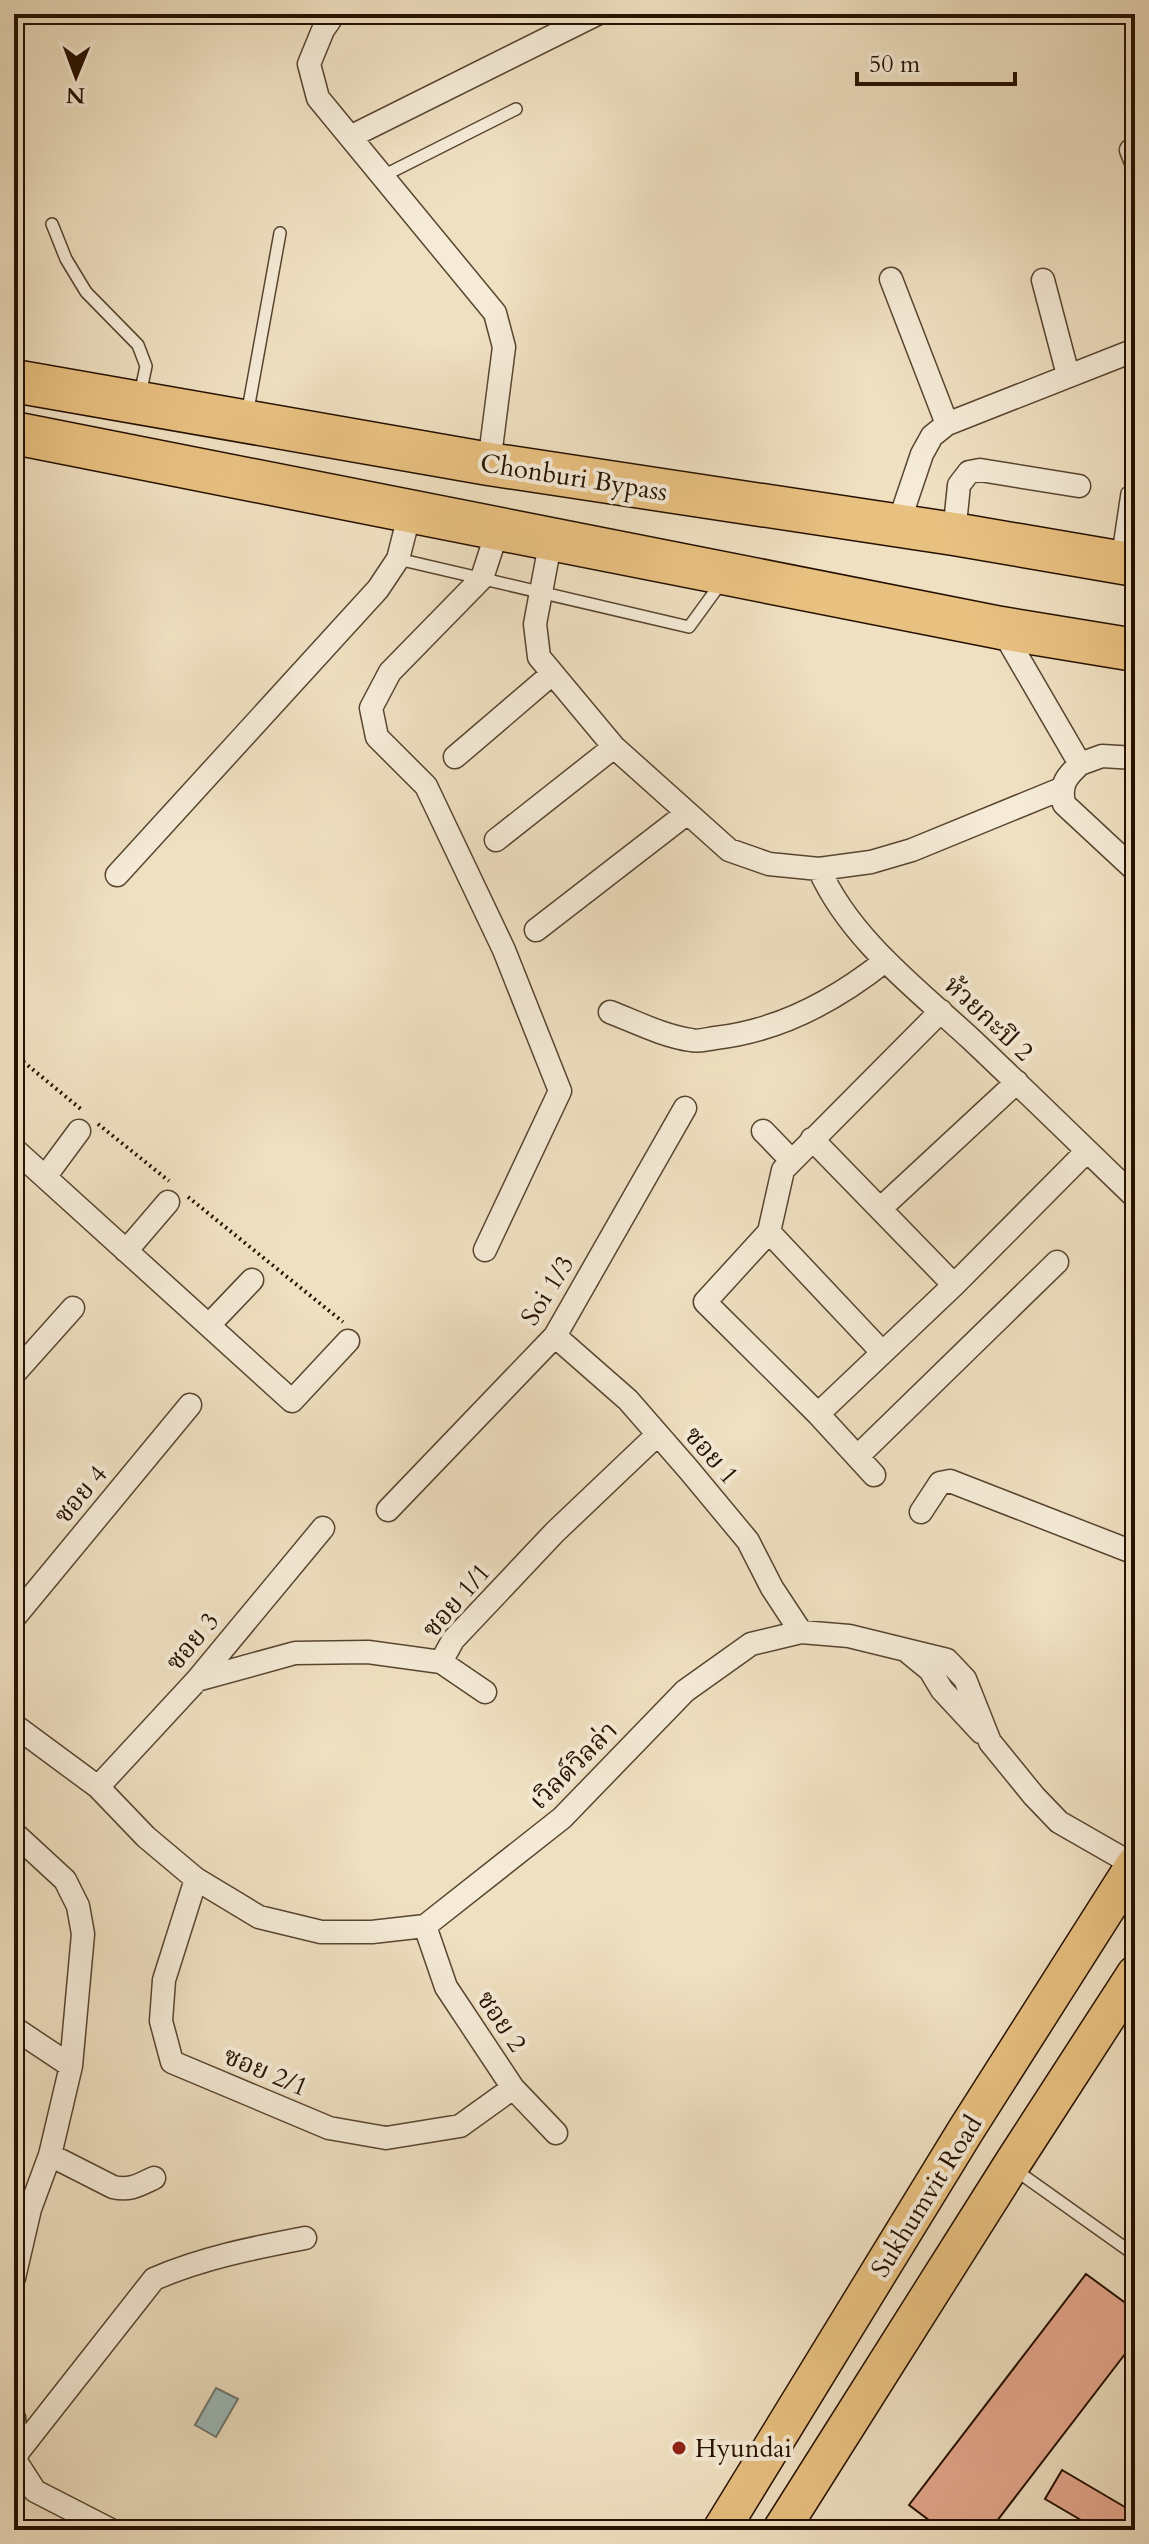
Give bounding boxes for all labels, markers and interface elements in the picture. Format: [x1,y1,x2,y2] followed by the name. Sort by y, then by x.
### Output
[36,36,116,116] north arrow
[857,36,1015,86] scale bar
[869,48,921,81] text: 50 m
[66,80,85,110] text: N
[478,445,670,510] street label: Chonburi Bypass
[936,968,1041,1069] street label: ห้วยกะปิ 2
[512,1249,583,1332] street label: Soi 1/3
[677,1419,747,1492] street label: ซอย 1
[46,1458,115,1531] street label: ซอย 4
[414,1555,499,1645] street label: ซอย 1/1
[158,1605,227,1678] street label: ซอย 3
[521,1713,625,1817] street label: เวิลด์วิลล่า
[468,1984,535,2059] street label: ซอย 2
[218,2038,313,2105] street label: ซอย 2/1
[863,2109,990,2284] street label: Sukhumvit Road
[695,2431,792,2466] place label: Hyundai
[670,2439,688,2457] marker: Hyundai

